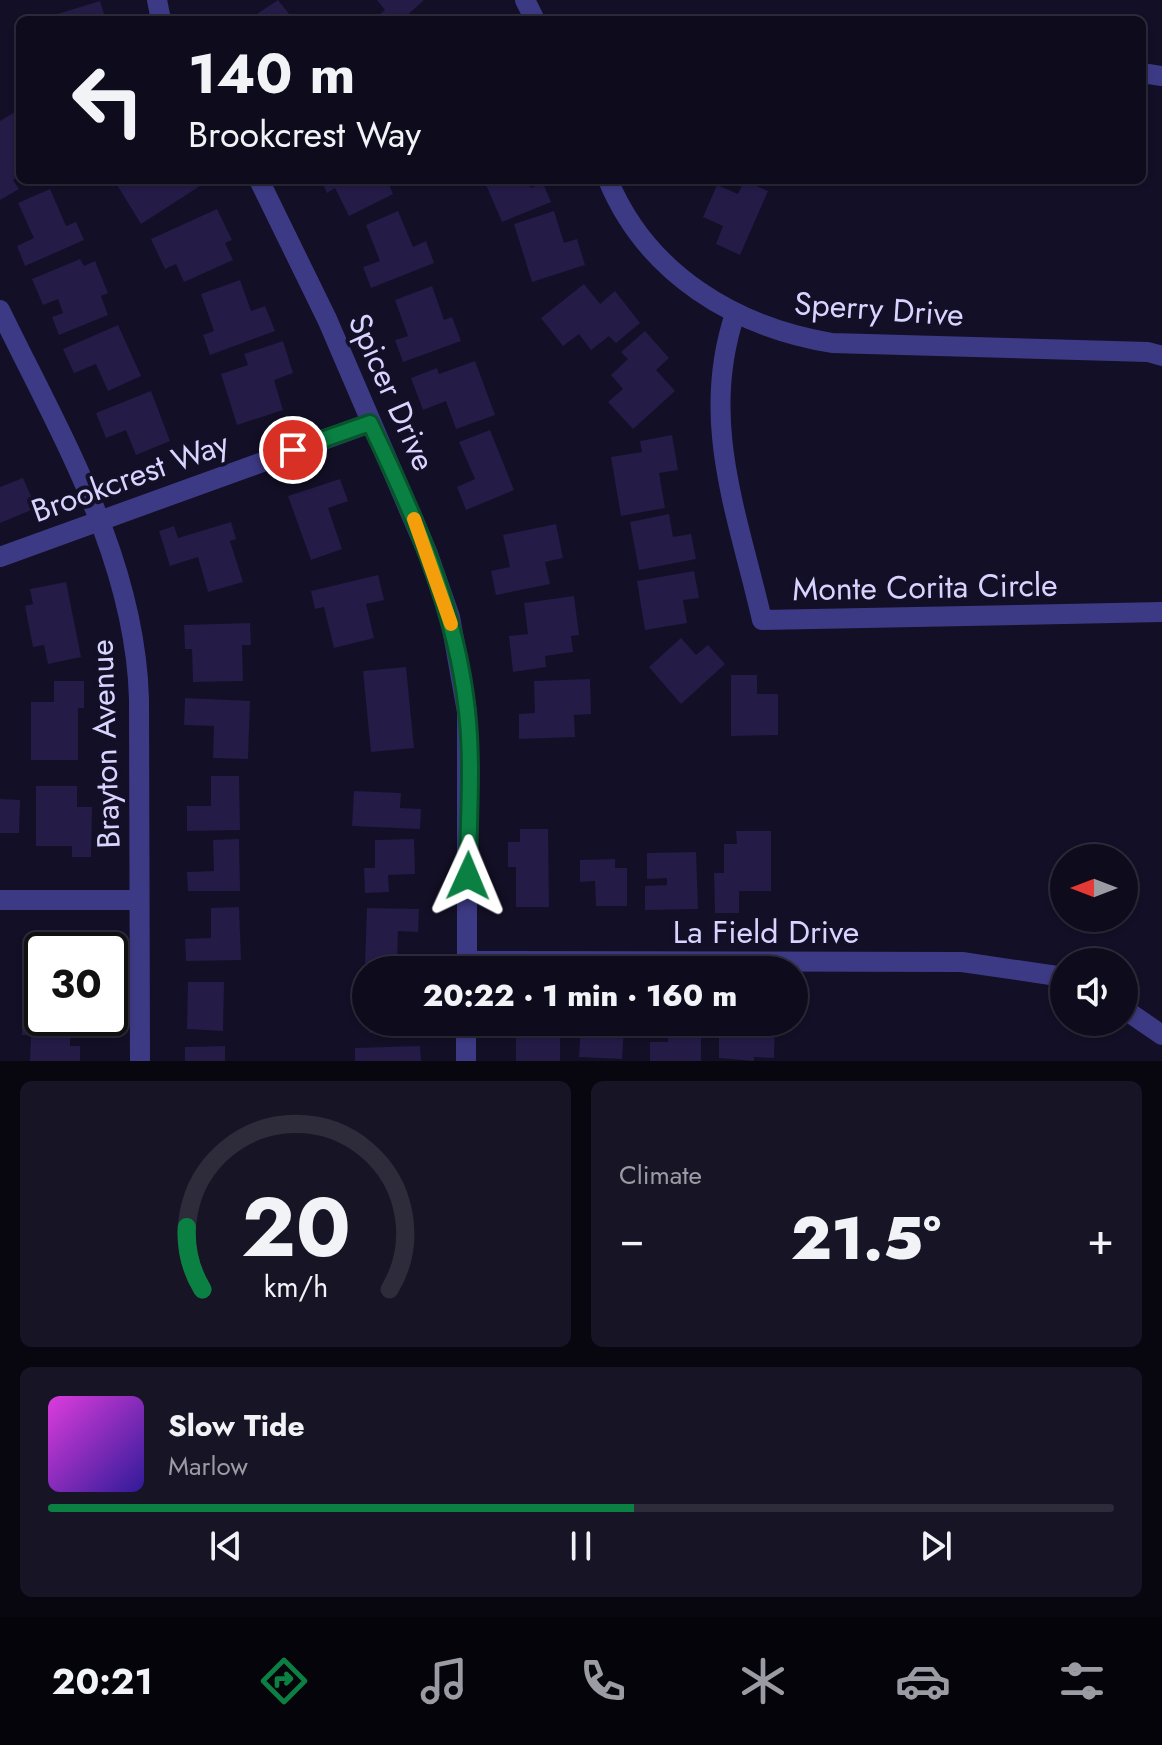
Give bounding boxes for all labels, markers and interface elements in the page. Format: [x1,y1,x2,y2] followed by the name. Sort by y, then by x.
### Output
[188,33,355,114] text: 140 m
[56,48,160,152] icon: left
[188,108,421,160] text: Brookcrest Way
[793,280,965,338] street label: Sperry Drive
[337,306,447,478] street label: Spicer Drive
[259,416,327,484] pin
[25,420,236,534] street label: Brookcrest Way
[271,428,315,472] icon: arrive
[792,562,1058,612] street label: Monte Corita Circle
[78,639,132,849] street label: Brayton Avenue
[426,834,510,918] position arrow
[1050,844,1138,932] north arrow
[1050,844,1138,1036] map controls
[673,909,859,955] street label: La Field Drive
[24,932,128,1036] speed limit sign: 30
[1050,948,1138,1036] button: sound
[423,974,737,1017] text: 20:22 · 1 min · 160 m
[619,1156,702,1194] text: Climate
[241,1167,350,1287] text: 20
[791,1195,941,1282] text: 21.5°
[619,1207,645,1271] text: −
[1087,1207,1114,1271] text: +
[263,1266,328,1308] text: km/h
[168,1404,305,1447] text: Slow Tide
[168,1447,248,1485] text: Marlow
[204,1524,248,1568] icon: previous
[559,1524,603,1568] icon: pause
[914,1524,958,1568] icon: next
[256,1653,312,1709] icon: directions
[416,1653,472,1709] icon: music
[575,1653,631,1709] icon: phone
[735,1653,791,1709] icon: climate
[895,1653,951,1709] icon: car
[1054,1653,1110,1709] icon: filters
[52,1655,153,1707] text: 20:21

